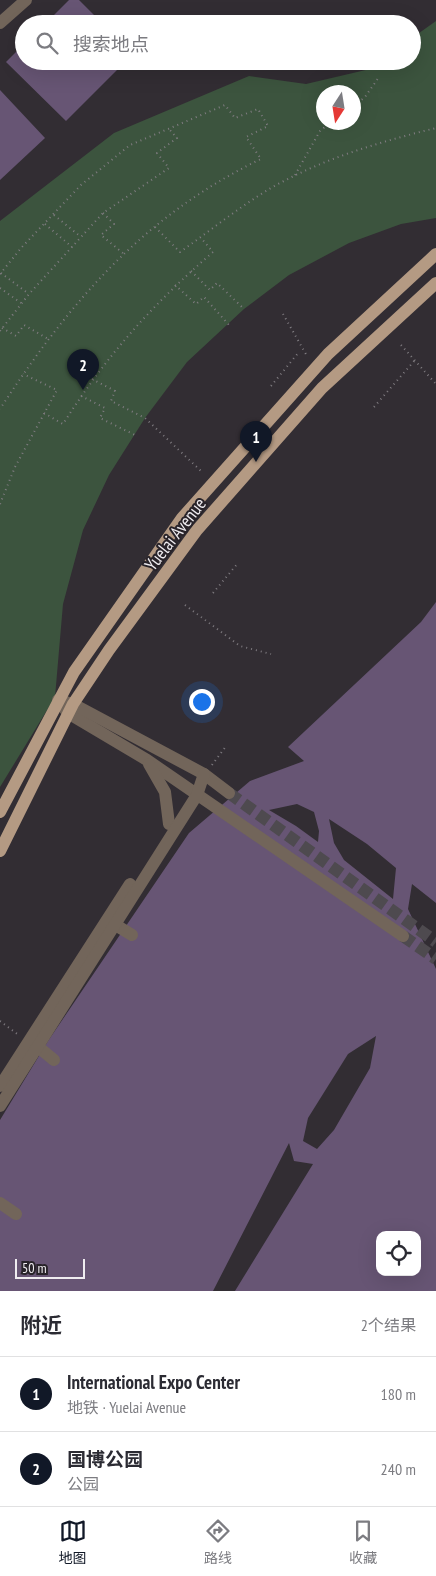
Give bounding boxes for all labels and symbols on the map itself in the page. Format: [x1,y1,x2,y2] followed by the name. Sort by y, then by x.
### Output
[316,85,361,130] north arrow
[67,349,99,390] pin: 2
[240,421,272,462] pin: 1
[139,493,211,575] street label: Yuelai Avenue
[189,689,215,715] your location
[15,1256,85,1279] scale bar

